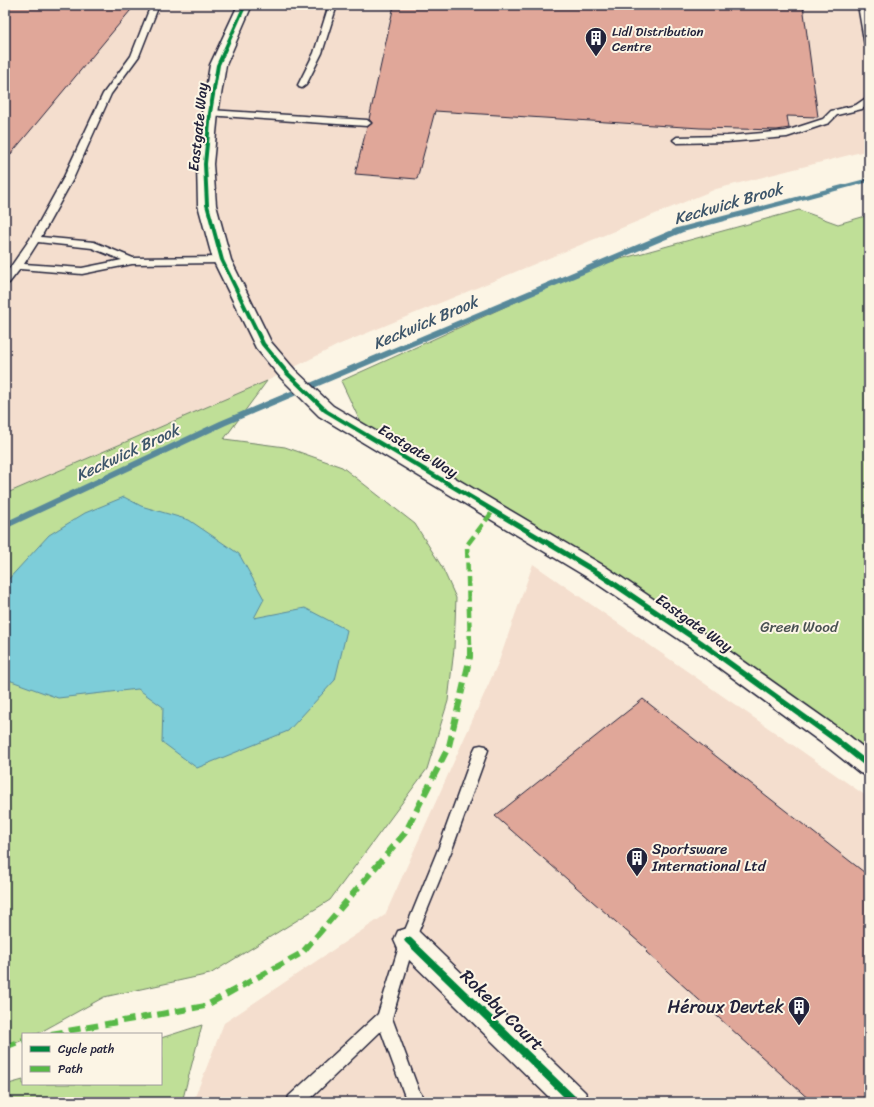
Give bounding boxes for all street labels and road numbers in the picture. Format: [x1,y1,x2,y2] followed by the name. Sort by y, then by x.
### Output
[180,81,216,173] street label: Eastgate Way
[373,417,463,485] street label: Eastgate Way
[650,587,738,659] street label: Eastgate Way
[452,961,552,1059] street label: Rokeby Court

